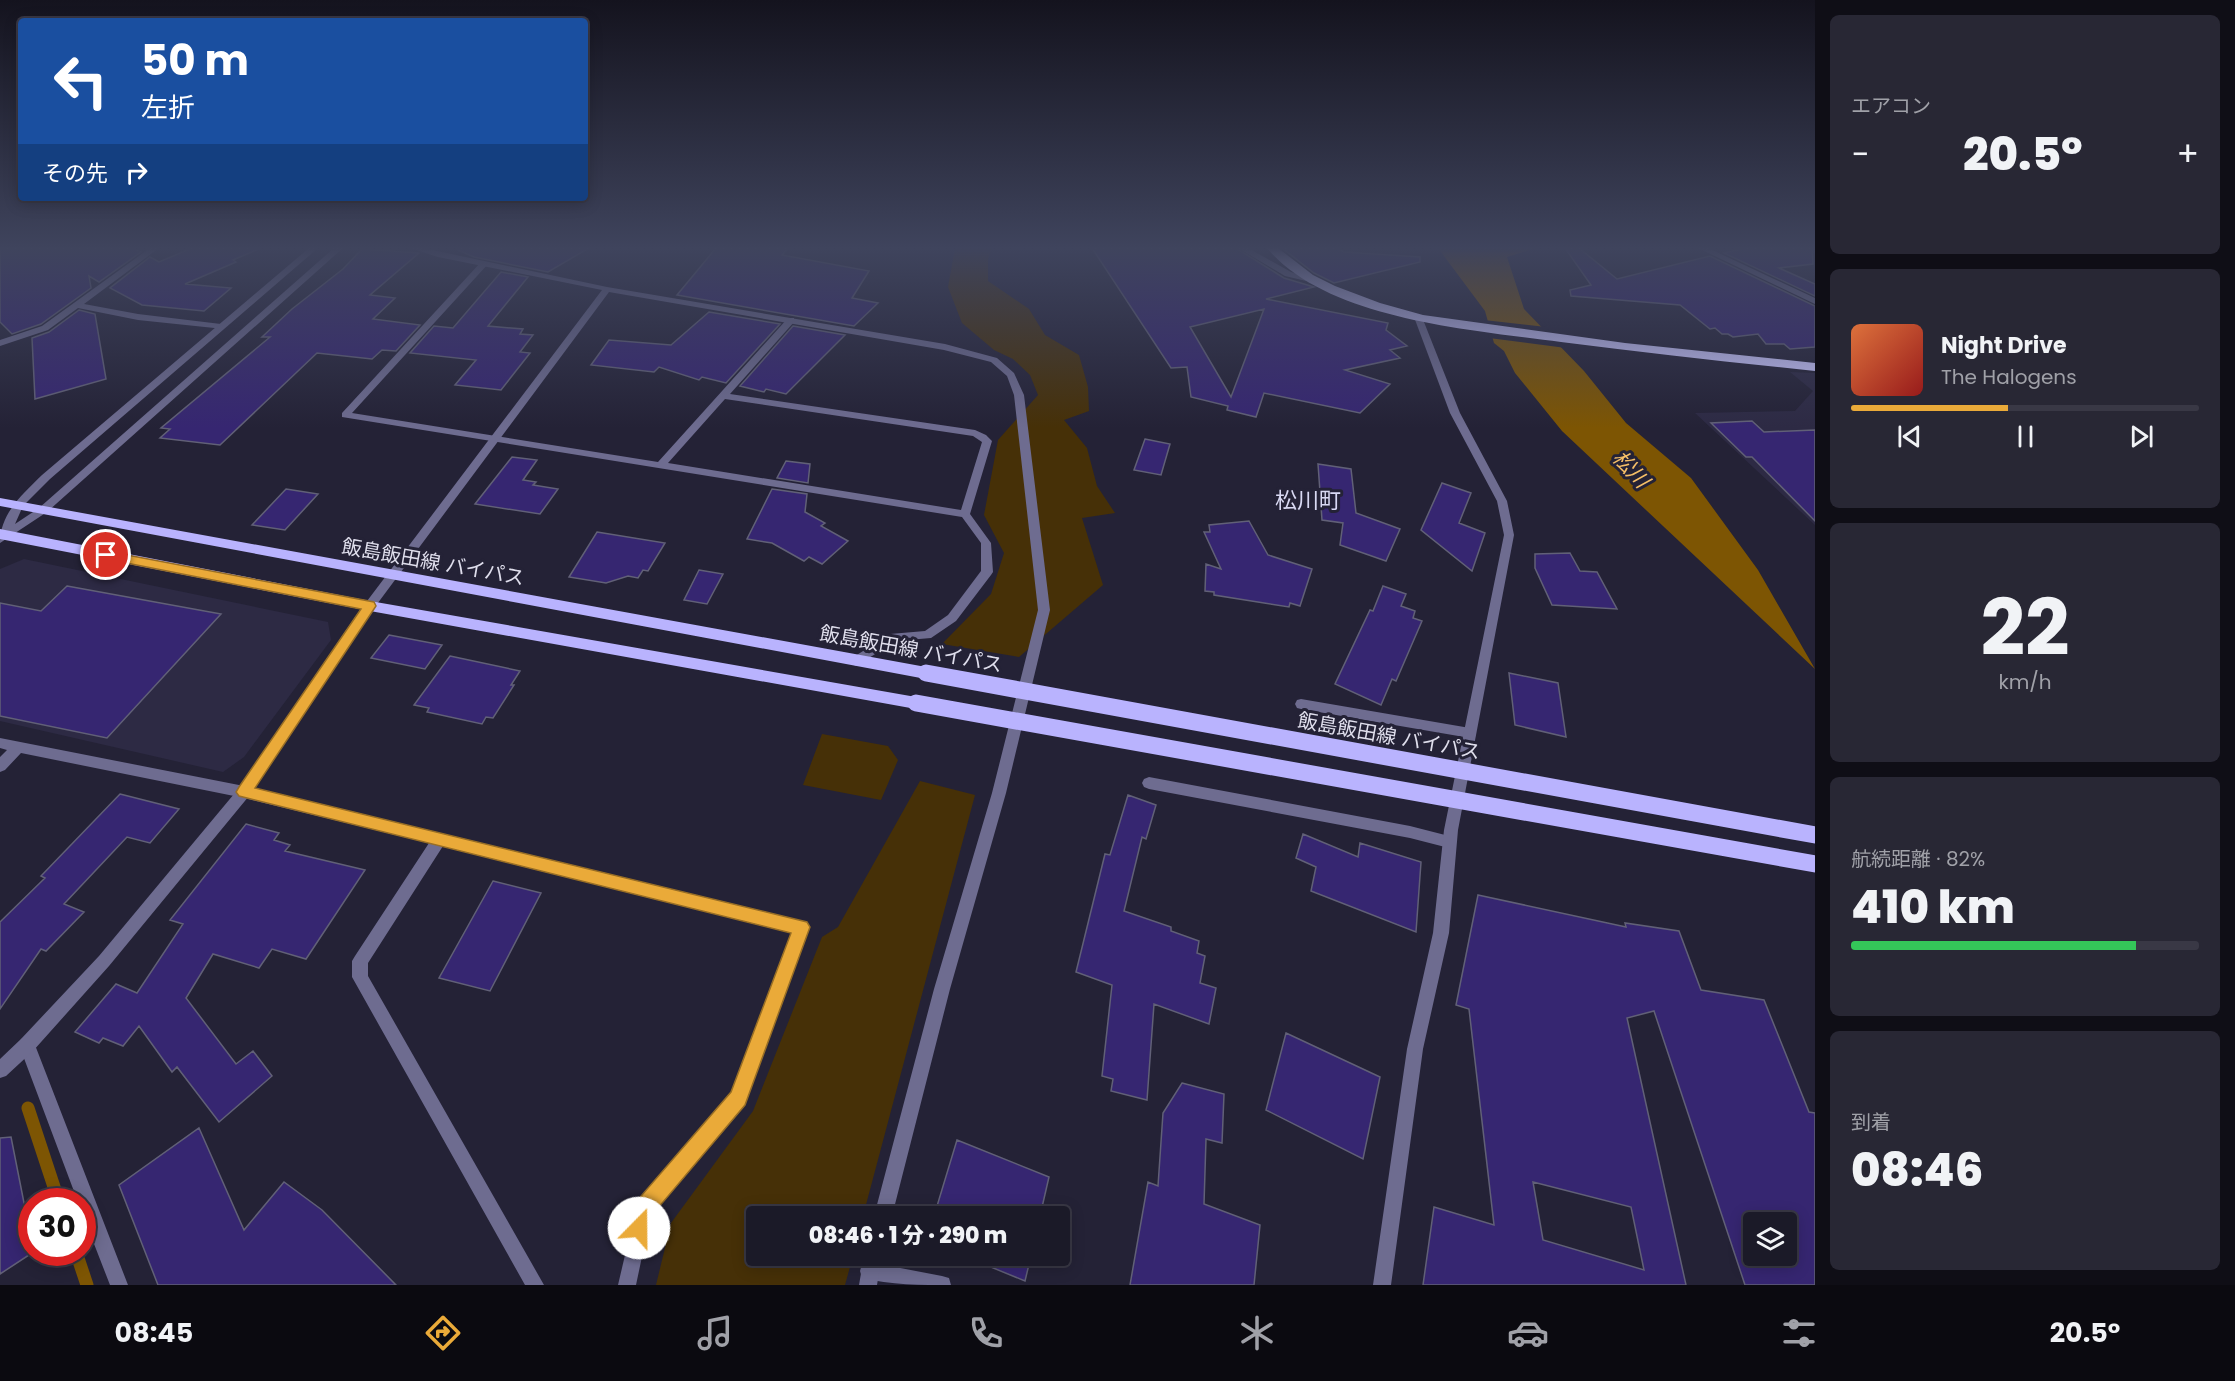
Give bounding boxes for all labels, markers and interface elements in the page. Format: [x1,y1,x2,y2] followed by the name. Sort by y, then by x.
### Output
[141,31,249,90] text: 50 m
[42,42,120,120] icon: left
[141,89,195,126] text: 左折
[1851,92,1931,120] text: エアコン
[1963,123,2083,186] text: 20.5°
[1851,131,1869,178] text: −
[2176,131,2199,178] text: +
[120,156,153,189] icon: right
[42,158,108,189] text: その先
[1941,330,2067,361] text: Night Drive
[1941,363,2077,391] text: The Halogens
[1893,420,1926,453] icon: previous
[2009,420,2042,453] icon: pause
[2125,420,2158,453] icon: next
[1606,444,1657,496] water label: 松川
[1275,485,1341,516] district label: 松川町
[80,529,131,580] pin
[339,532,527,592] street label: 飯島飯田線 バイパス
[89,538,122,571] icon: arrive
[1980,573,2070,682] text: 22
[817,619,1005,679] street label: 飯島飯田線 バイパス
[1998,668,2052,696] text: km/h
[1295,706,1483,766] street label: 飯島飯田線 バイパス
[1851,845,1985,873] text: 航続距離 · 82%
[1851,876,2015,939] text: 410 km
[1851,1108,1891,1136] text: 到着
[1851,1139,1983,1202] text: 08:46
[18,1188,96,1266] speed limit sign: 30
[607,1196,671,1260] position arrow
[1743,1212,1797,1266] map controls
[1743,1212,1797,1266] button: layers
[809,1220,1007,1251] text: 08:46 · 1 分 · 290 m
[422,1312,464,1354] icon: directions
[694,1312,736,1354] icon: music
[965,1312,1007,1354] icon: phone
[1236,1312,1278,1354] icon: climate
[1507,1312,1549,1354] icon: car
[1778,1312,1820,1354] icon: filters
[115,1314,193,1351] text: 08:45
[2050,1314,2120,1351] text: 20.5°

